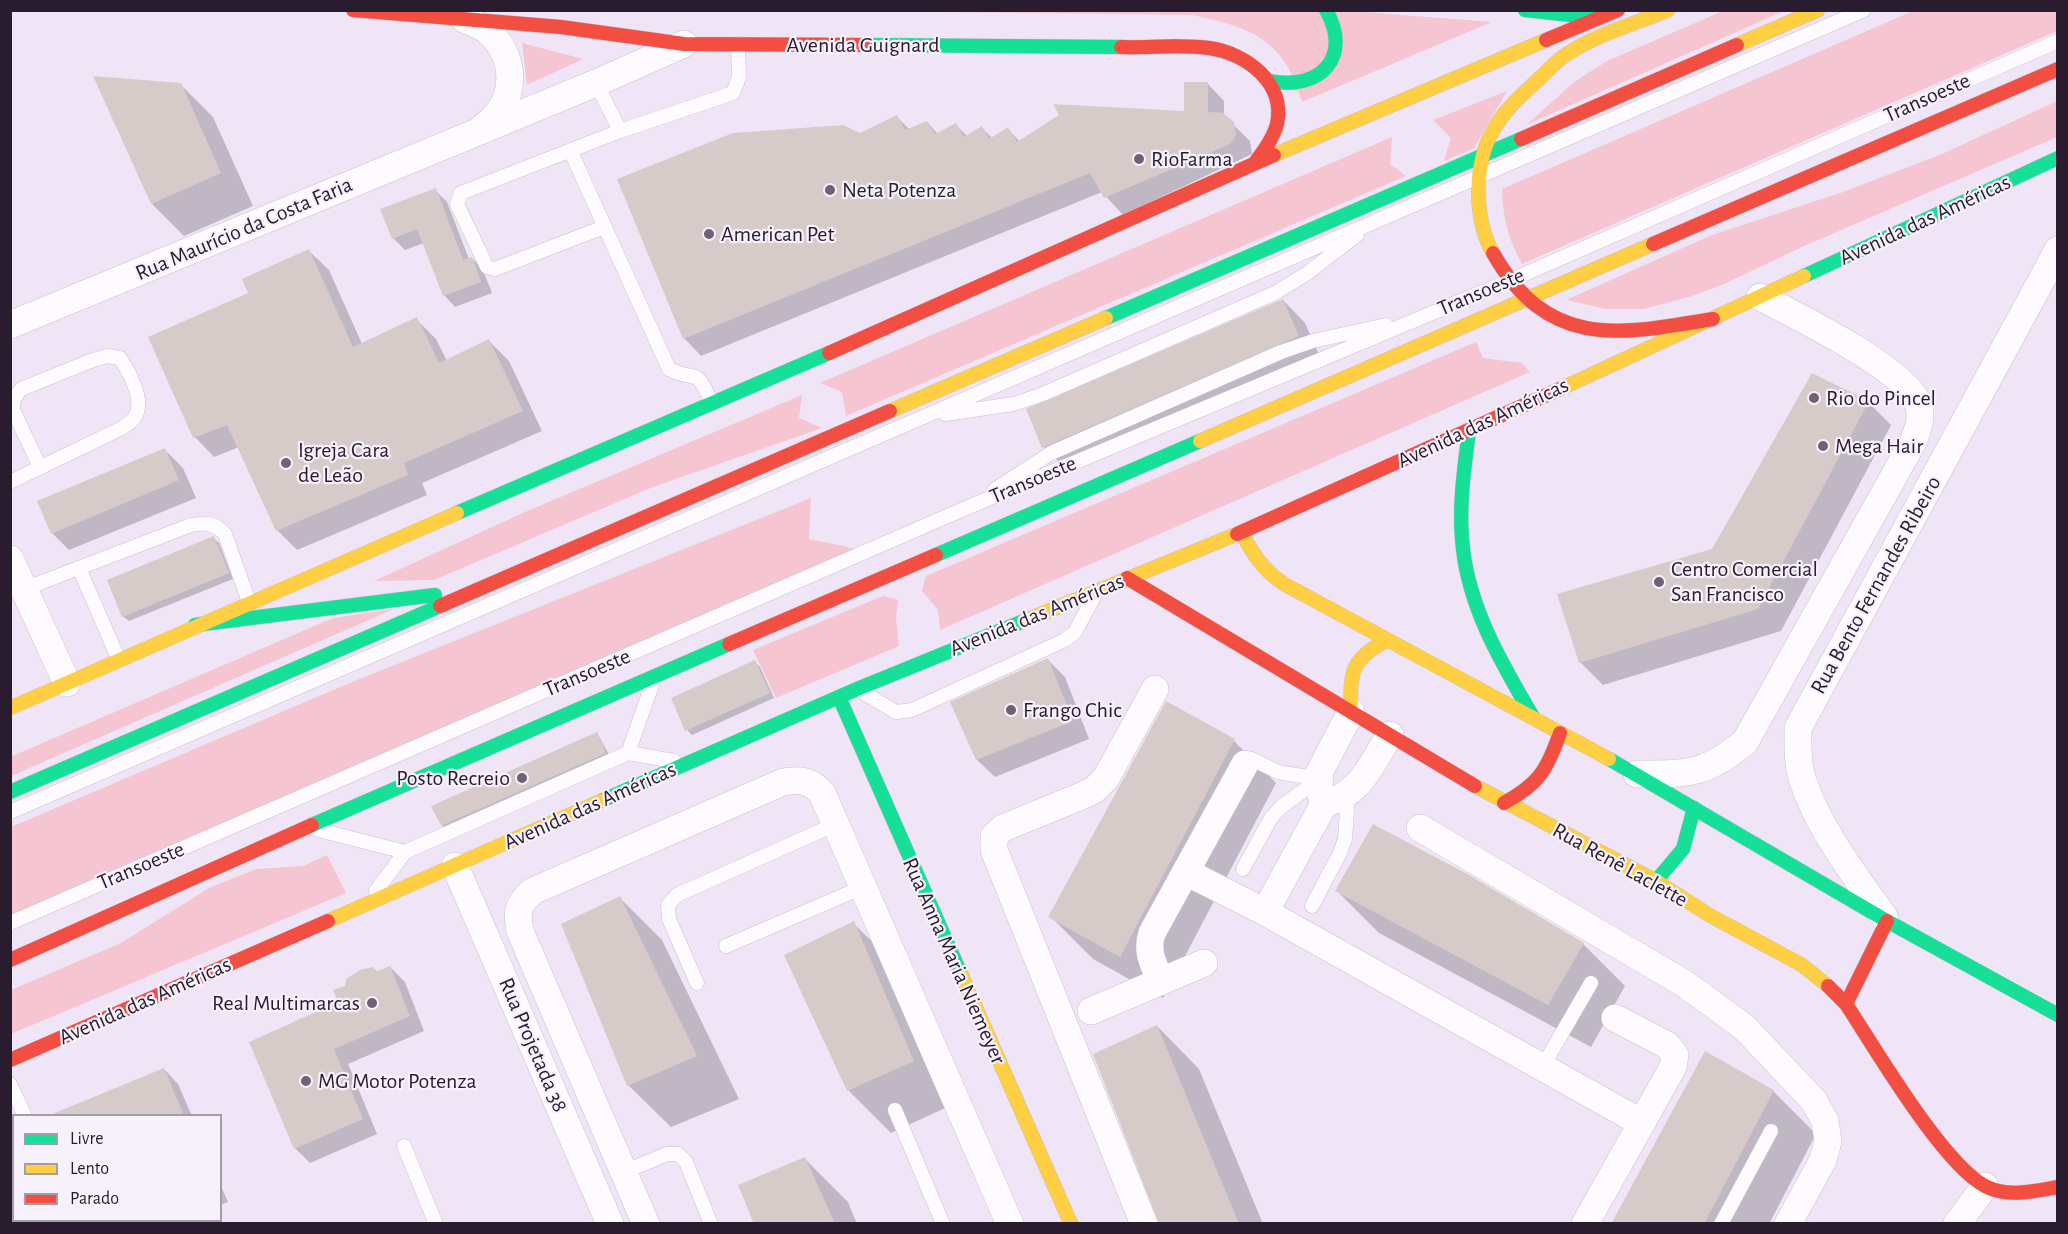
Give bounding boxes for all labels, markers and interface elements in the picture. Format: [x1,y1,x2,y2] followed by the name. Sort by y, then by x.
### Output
[786,32,940,58] street label: Avenida Guignard
[1880,67,1974,129] street label: Transoeste
[1151,146,1233,172] place label: RioFarma
[1132,152,1146,166] marker: RioFarma
[1835,169,2015,271] street label: Avenida das Américas
[132,171,356,287] street label: Rua Maurício da Costa Faria
[842,177,956,203] place label: Neta Potenza
[823,183,837,197] marker: Neta Potenza
[721,221,835,247] place label: American Pet
[702,227,716,241] marker: American Pet
[1434,262,1528,322] street label: Transoeste
[1393,372,1573,474] street label: Avenida das Américas
[1826,385,1936,411] place label: Rio do Pincel
[1807,391,1821,405] marker: Rio do Pincel
[1835,433,1923,459] place label: Mega Hair
[298,437,389,488] place label: Igreja Cara de Leão
[1816,439,1830,453] marker: Mega Hair
[986,450,1080,510] street label: Transoeste
[279,456,293,470] marker: Igreja Cara de Leão
[1805,471,1947,699] street label: Rua Bento Fernandes Ribeiro
[1671,556,1818,608] place label: Centro Comercial San Francisco
[946,568,1128,662] street label: Avenida das Américas
[1652,575,1666,589] marker: Centro Comercial San Francisco
[540,643,634,703] street label: Transoeste
[1023,697,1122,723] place label: Frango Chic
[1004,703,1018,717] marker: Frango Chic
[500,756,680,856] street label: Avenida das Américas
[396,765,510,791] place label: Posto Recreio
[515,771,529,785] marker: Posto Recreio
[1548,817,1692,913] street label: Rua Renê Laclette
[94,836,188,896] street label: Transoeste
[897,854,1011,1068] street label: Rua Anna Maria Niemeyer
[55,951,235,1051] street label: Avenida das Américas
[493,974,573,1116] street label: Rua Projetada 38
[212,990,360,1016] place label: Real Multimarcas
[365,996,379,1010] marker: Real Multimarcas
[318,1068,477,1094] place label: MG Motor Potenza
[299,1074,313,1088] marker: MG Motor Potenza
[12,1114,222,1222] legend
[70,1130,104,1148] text: Livre
[70,1160,109,1178] text: Lento
[70,1190,119,1208] text: Parado

